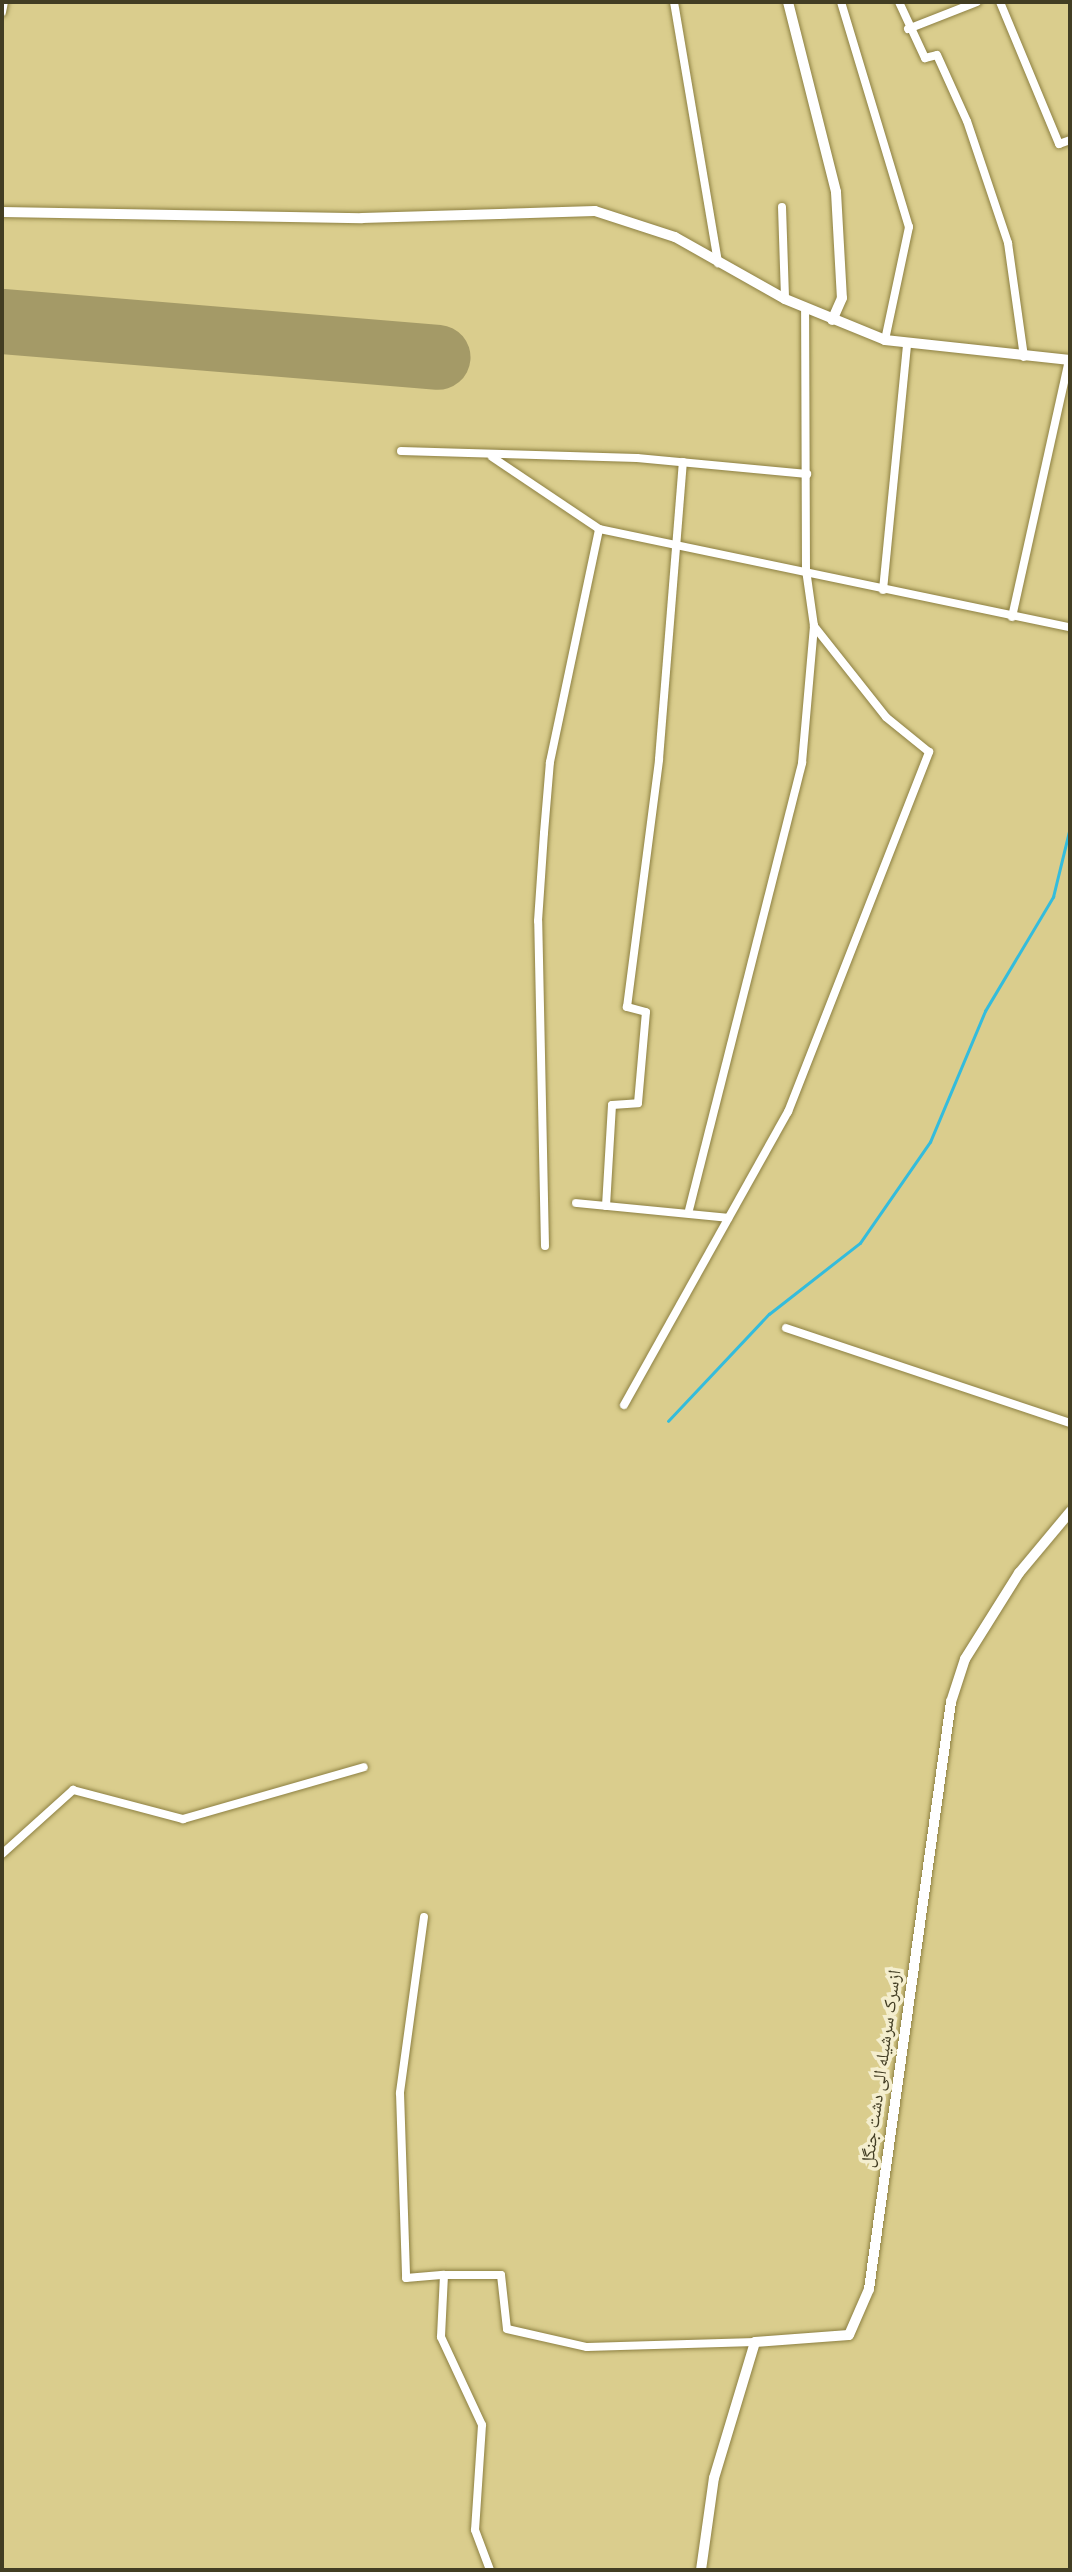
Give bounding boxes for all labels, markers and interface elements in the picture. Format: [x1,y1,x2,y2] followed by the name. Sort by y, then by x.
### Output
[858,1969,908,2169] street label: ازسرک سرشیله الی دشت جنگل

